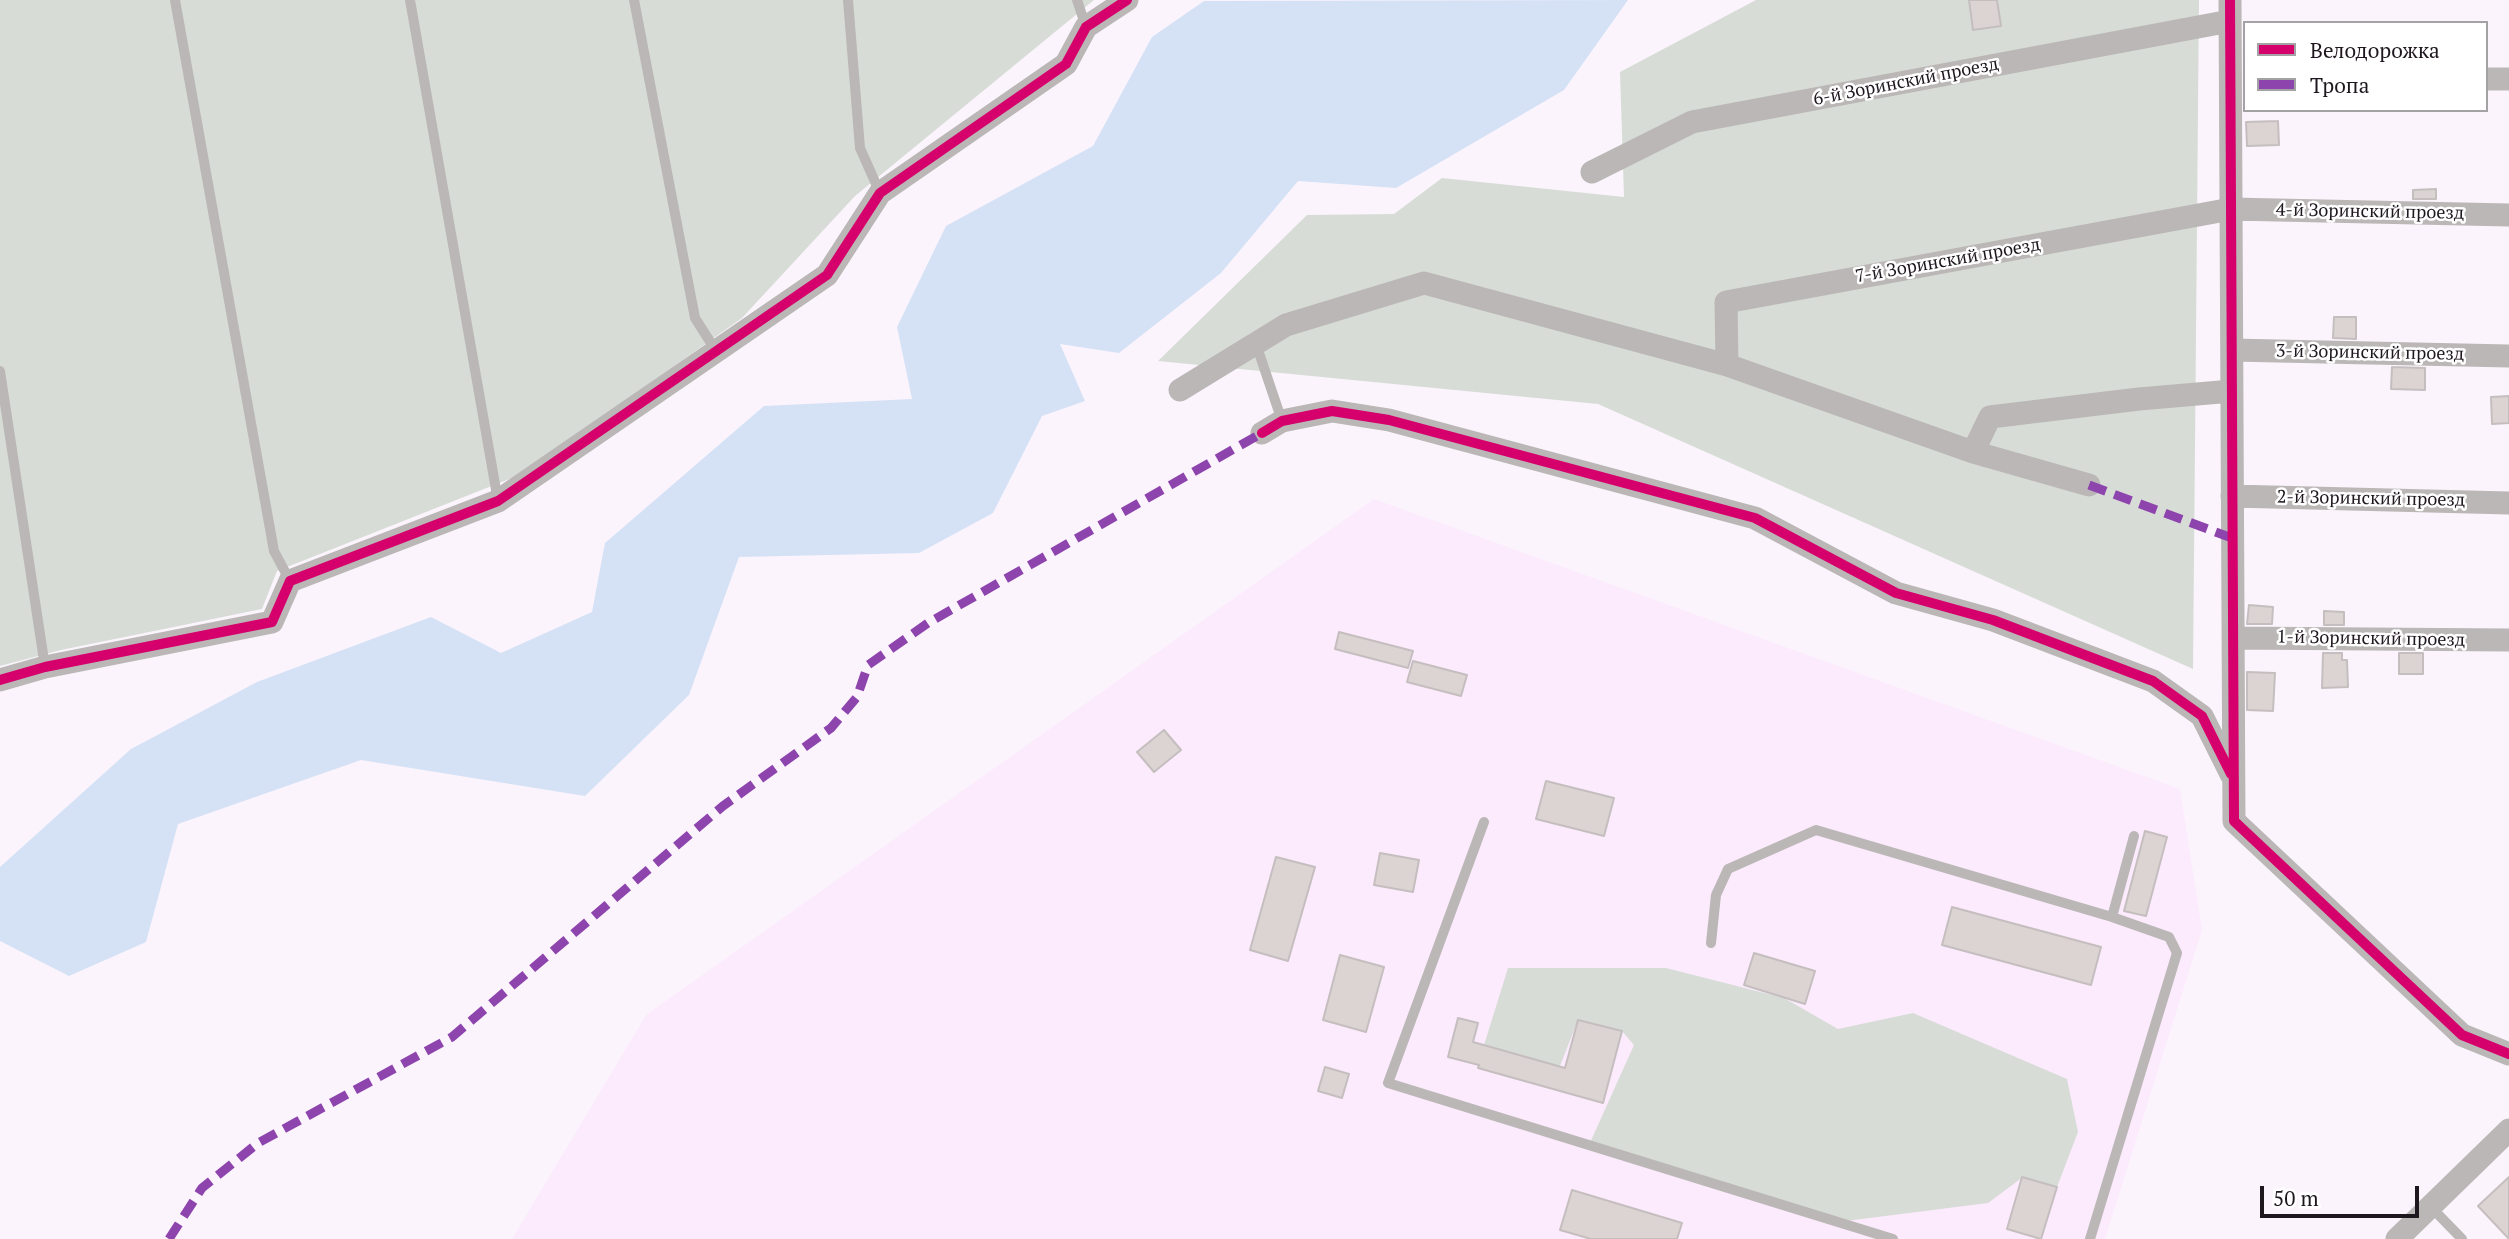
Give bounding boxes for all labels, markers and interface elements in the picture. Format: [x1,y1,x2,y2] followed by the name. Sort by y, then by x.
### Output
[2243,21,2488,112] legend
[2310,36,2440,64] text: Велодорожка
[1811,53,2001,111] street label: 6-й Зоринский проезд
[2310,71,2369,99] text: Тропа
[2276,200,2464,224] street label: 4-й Зоринский проезд
[1854,234,2042,288] street label: 7-й Зоринский проезд
[2276,341,2464,365] street label: 3-й Зоринский проезд
[2277,487,2465,511] street label: 2-й Зоринский проезд
[2277,627,2465,651] street label: 1-й Зоринский проезд
[2264,1172,2423,1216] scale bar
[2273,1184,2319,1212] text: 50 m

